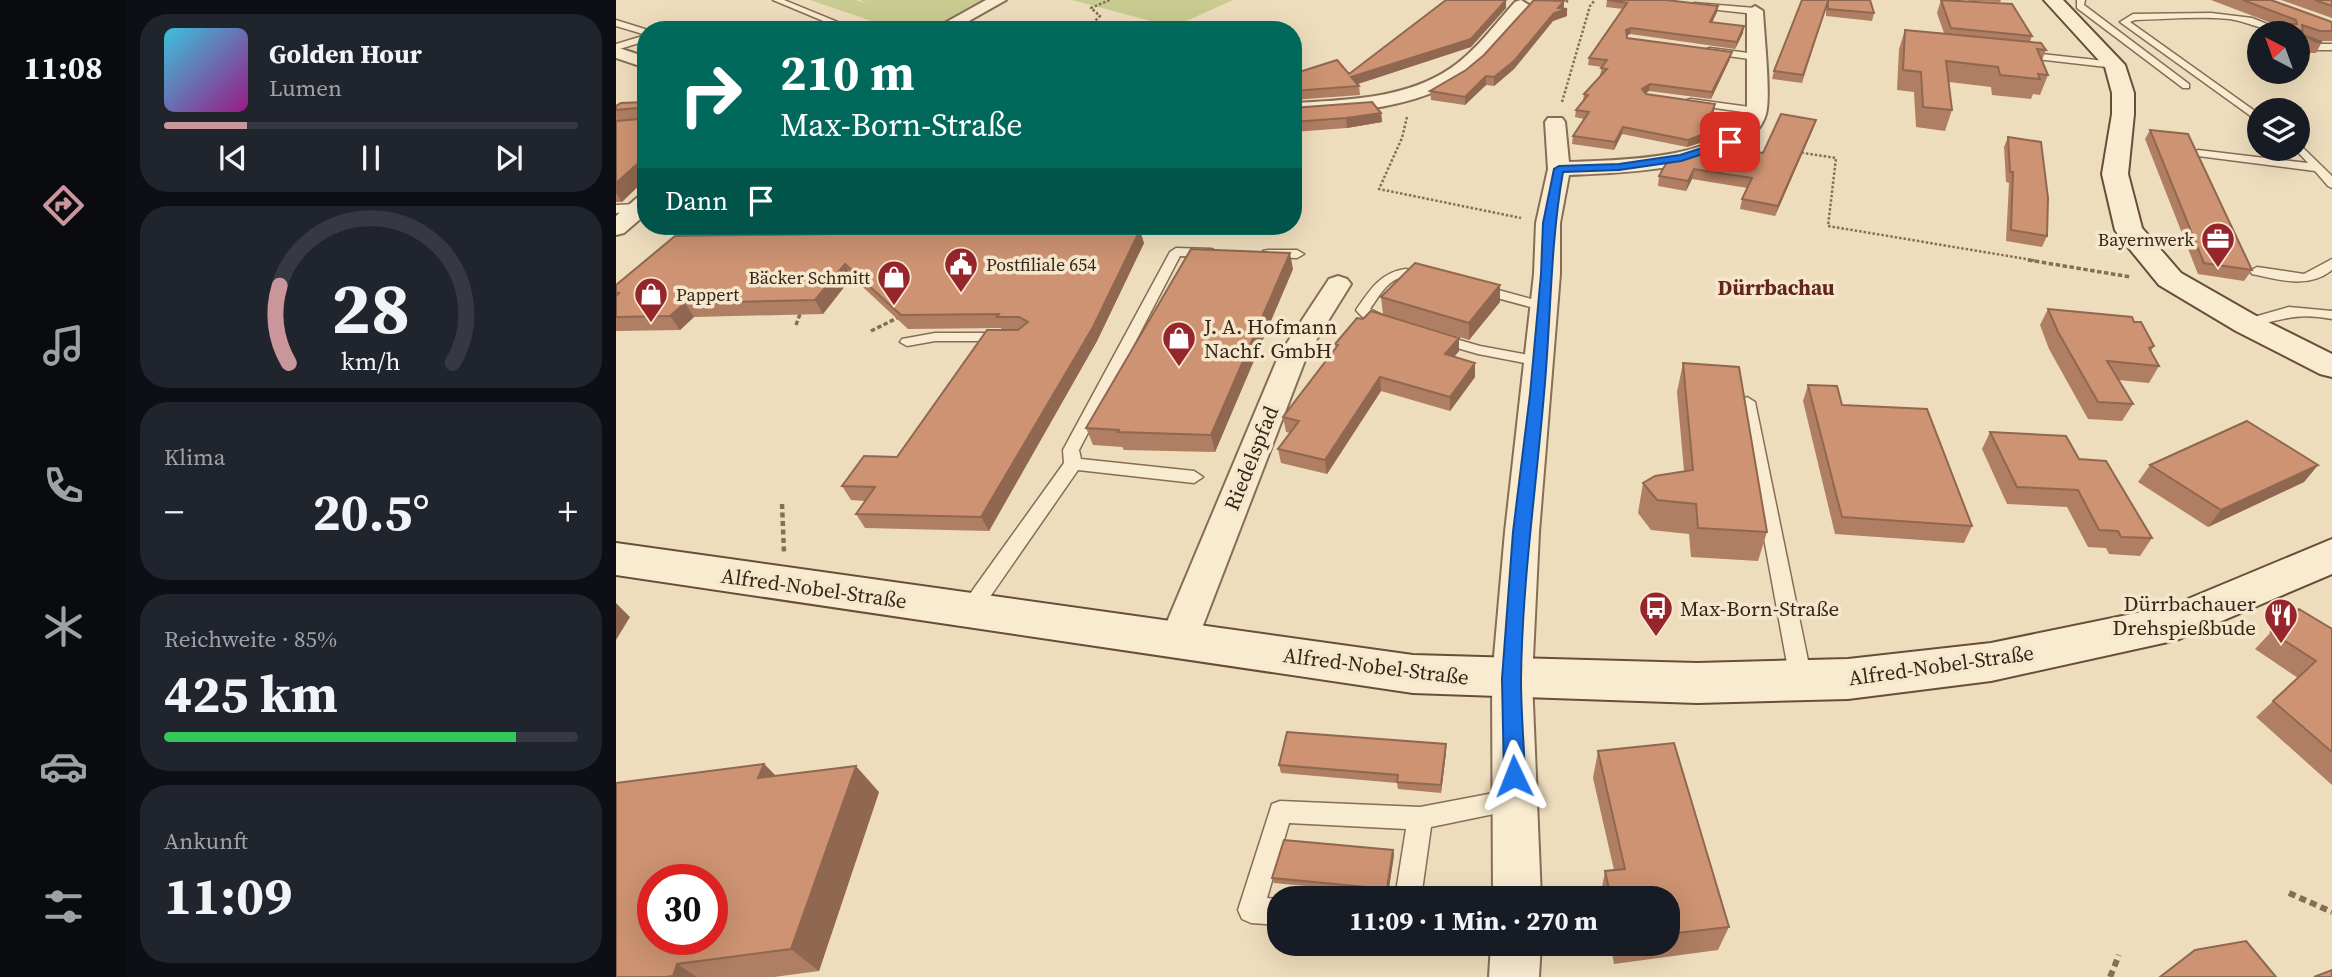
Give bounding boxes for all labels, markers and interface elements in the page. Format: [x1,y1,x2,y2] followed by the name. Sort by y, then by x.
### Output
[2247,21,2310,84] north arrow
[2247,21,2310,161] map controls
[269,36,422,72] text: Golden Hour
[780,39,915,106] text: 210 m
[24,46,102,90] text: 11:08
[665,49,756,140] icon: right
[269,72,342,104] text: Lumen
[2247,98,2310,161] button: layers
[780,103,1022,147] text: Max-Born-Straße
[1700,112,1760,172] pin
[1711,123,1749,161] icon: arrive
[214,139,252,177] icon: previous
[352,139,390,177] icon: pause
[490,139,528,177] icon: next
[39,181,88,230] icon: directions
[742,182,780,220] icon: arrive
[665,183,728,219] text: Dann
[2199,220,2237,269] office icon: Bayernwerk
[2098,227,2194,252] place label: Bayernwerk
[942,245,980,294] public building icon: Postfiliale 654
[986,252,1096,277] place label: Postfiliale 654
[332,258,410,357] text: 28
[875,258,913,307] shop icon: Bäcker Schmitt
[748,265,870,290] place label: Bäcker Schmitt
[1717,273,1835,302] district label: Dürrbachau
[632,275,670,324] shop icon: Pappert
[676,282,739,307] place label: Pappert
[1203,312,1337,365] place label: J. A. Hofmann Nachf. GmbH
[1160,319,1198,368] shop icon: J. A. Hofmann Nachf. GmbH
[39,321,88,370] icon: music
[341,344,401,378] text: km/h
[1217,401,1285,515] street label: Riedelspfad
[164,441,225,473] text: Klima
[39,461,88,510] icon: phone
[312,476,430,547] text: 20.5°
[164,486,184,538] text: −
[558,486,578,538] text: +
[719,561,909,615] street label: Alfred-Nobel-Straße
[1637,589,1675,638] bus stop icon: Max-Born-Straße
[2113,589,2256,642] place label: Dürrbachauer Drehspießbude
[1680,594,1839,623] place label: Max-Born-Straße
[2262,596,2300,645] restaurant icon: Dürrbachauer Drehspießbude
[39,602,88,651] icon: climate
[164,623,337,655] text: Reichweite · 85%
[1846,638,2036,692] street label: Alfred-Nobel-Straße
[1281,640,1471,692] street label: Alfred-Nobel-Straße
[164,658,338,729] text: 425 km
[1477,739,1551,813] position arrow
[39,742,88,791] icon: car
[164,825,248,857] text: Ankunft
[164,860,292,931] text: 11:09
[637,864,728,955] speed limit sign: 30
[39,882,88,931] icon: filters
[1349,903,1598,939] text: 11:09 · 1 Min. · 270 m

